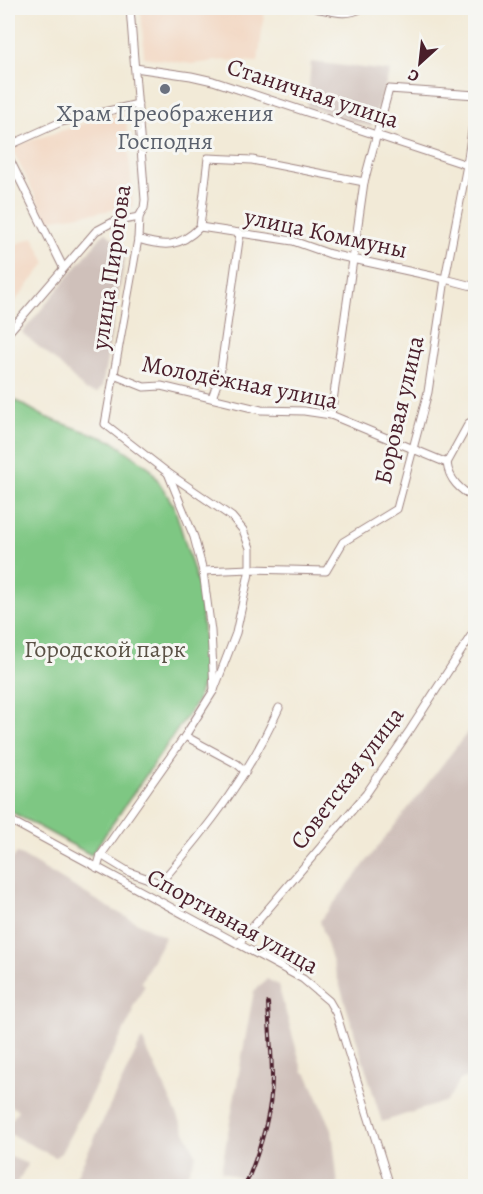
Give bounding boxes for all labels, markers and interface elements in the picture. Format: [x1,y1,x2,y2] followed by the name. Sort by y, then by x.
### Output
[390,33,450,93] north arrow
[223,50,403,136] street label: Станичная улица
[404,63,423,88] text: С
[158,82,172,96] marker: Храм Преображения Господня
[57,97,273,157] place label: Храм Преображения Господня
[83,182,138,353] street label: улица Пирогова
[241,200,410,266] street label: улица Коммуны
[366,333,432,487] street label: Боровая улица
[139,347,341,417] street label: Молодёжная улица
[24,633,186,665] park label: Городской парк
[283,700,411,856] street label: Советская улица
[141,861,325,981] street label: Спортивная улица

